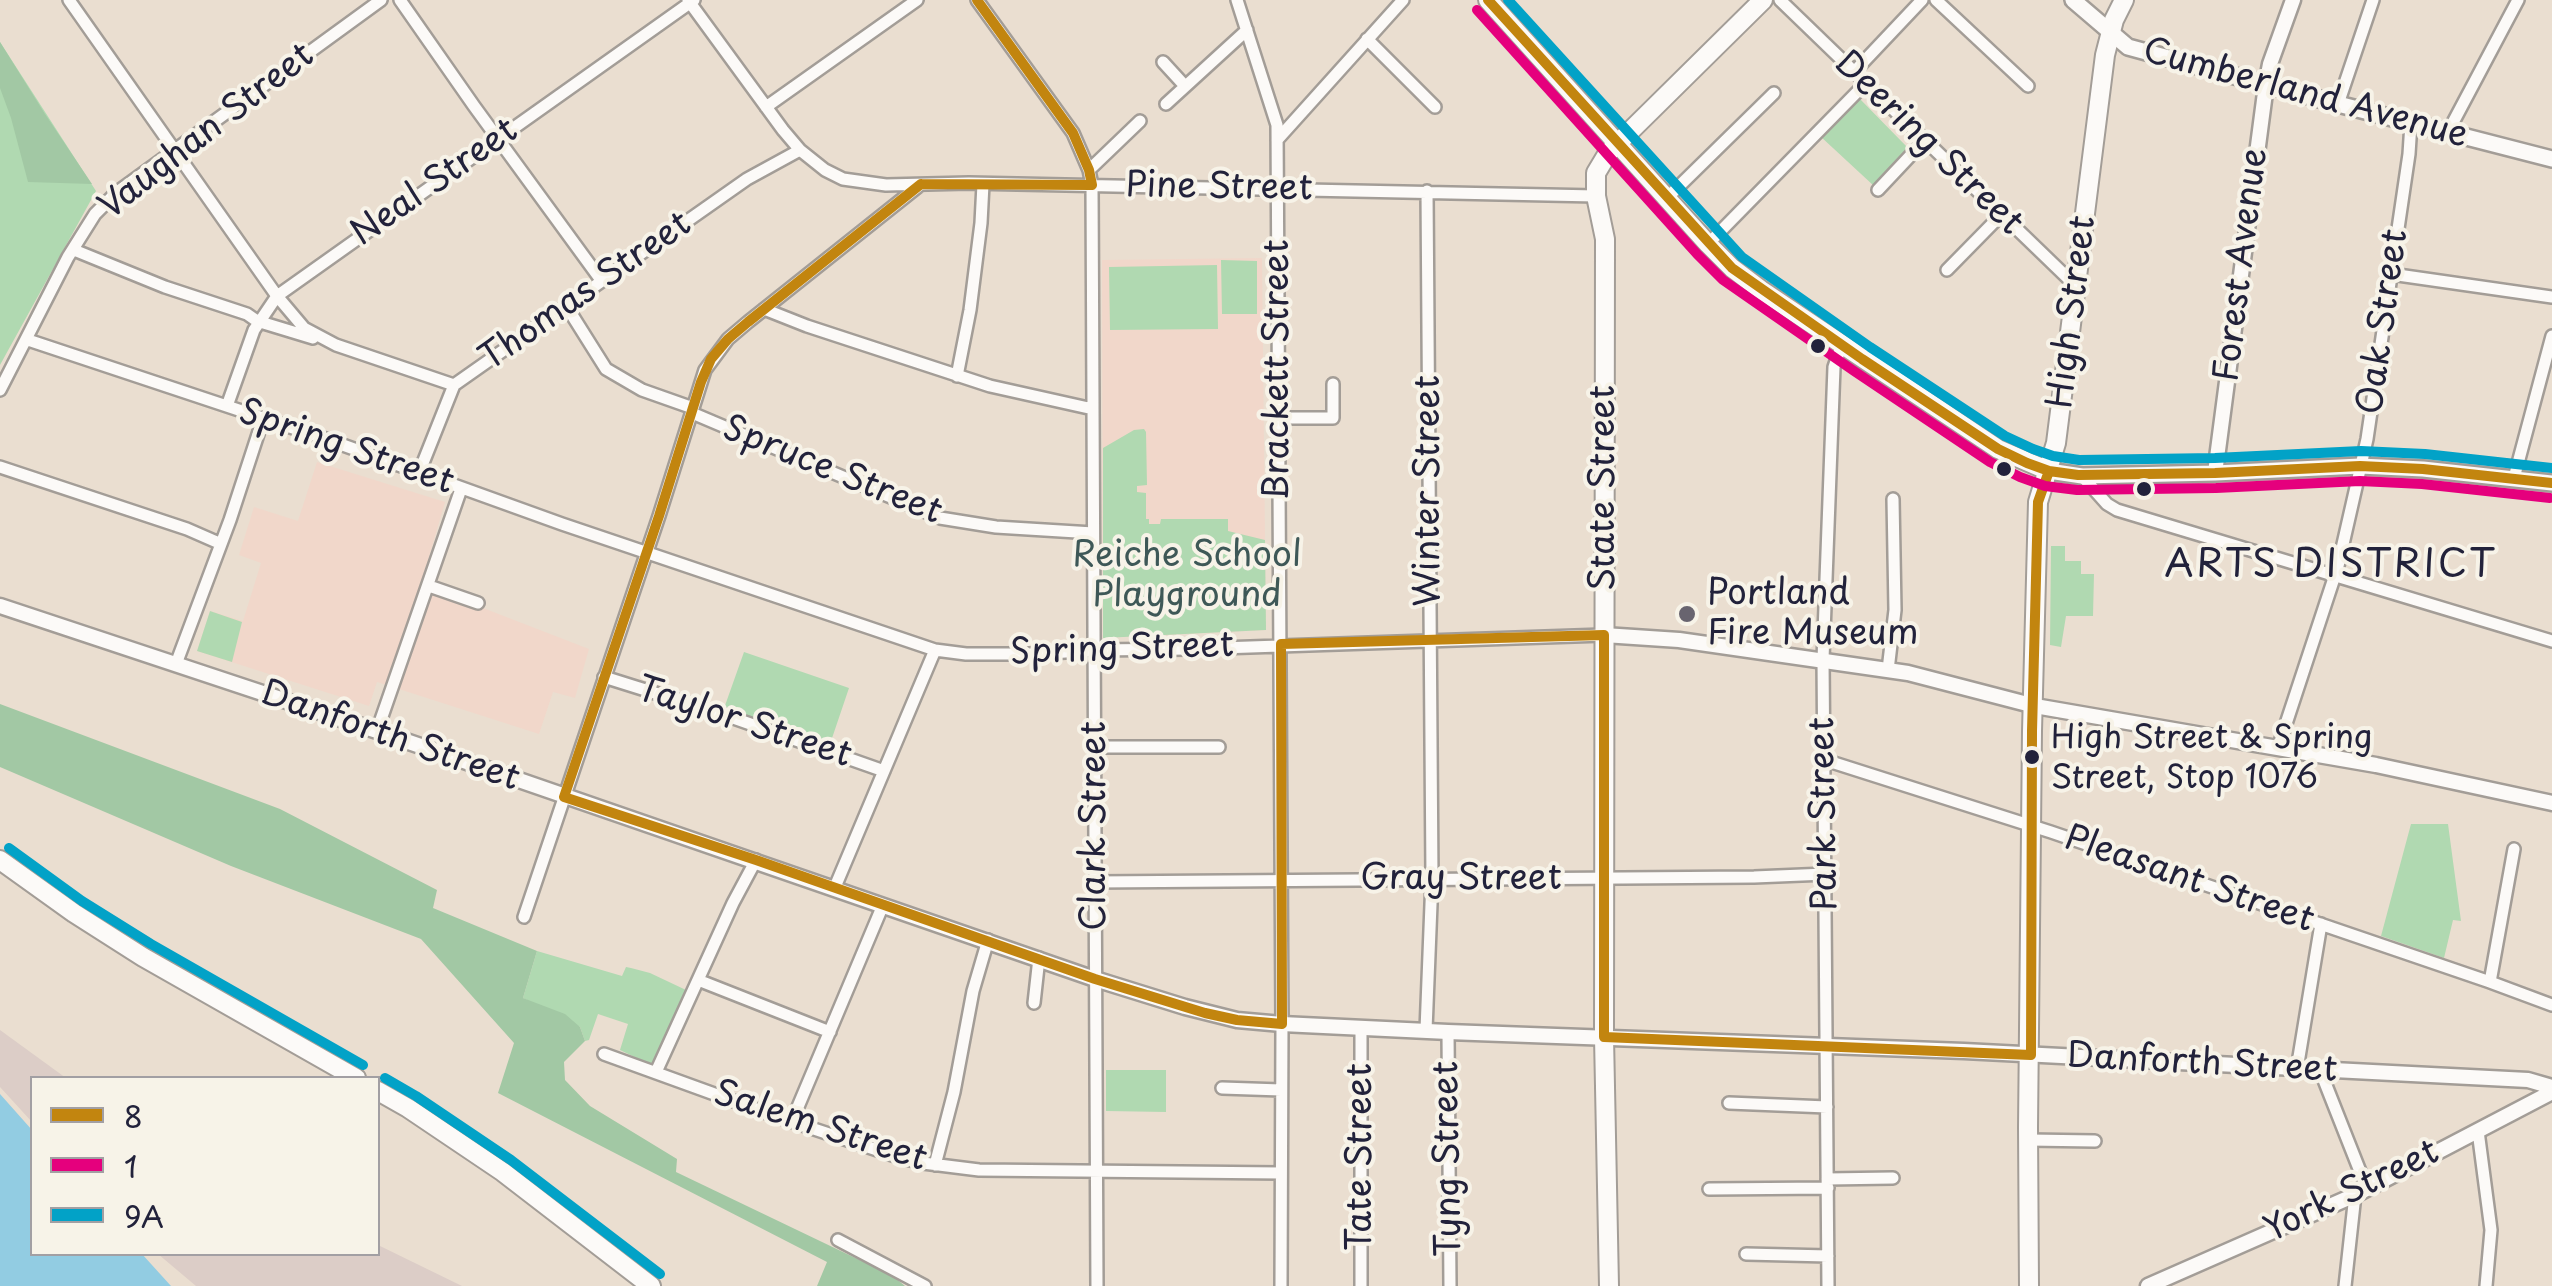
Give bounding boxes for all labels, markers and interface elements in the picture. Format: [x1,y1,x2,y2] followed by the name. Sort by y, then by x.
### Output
[2138,30,2472,158] street label: Cumberland Avenue
[91,35,323,229] street label: Vaughan Street
[1825,43,2031,245] street label: Deering Street
[344,110,526,256] street label: Neal Street
[2207,146,2277,384] street label: Forest Avenue
[1125,165,1313,211] street label: Pine Street
[472,204,700,380] street label: Thomas Street
[2040,213,2106,411] street label: High Street
[2350,227,2418,417] street label: Oak Street
[1257,239,1299,501] street label: Brackett Street
[1808,336,1828,356] unlabelled marker
[1408,375,1450,607] street label: Winter Street
[1583,385,1625,591] street label: State Street
[233,392,459,504] street label: Spring Street
[716,408,948,534] street label: Spruce Street
[1994,459,2014,479] unlabelled marker
[2134,479,2154,499] unlabelled marker
[1072,535,1302,617] park label: Reiche School Playground
[2166,544,2496,590] district label: ARTS DISTRICT
[1707,573,1919,655] place label: Portland Fire Museum
[1676,603,1698,625] marker: Portland Fire Museum
[1009,625,1235,675] street label: Spring Street
[631,669,857,777] street label: Taylor Street
[255,673,525,801] street label: Danforth Street
[1802,717,1848,911] street label: Park Street
[2051,720,2372,795] place label: High Street & Spring Street, Stop 1076
[1074,721,1116,931] street label: Clark Street
[2022,747,2042,767] marker: High Street & Spring Street, Stop 1076
[2059,818,2319,942] street label: Pleasant Street
[1360,858,1562,900] street label: Gray Street
[2066,1036,2338,1092] street label: Danforth Street
[1426,1061,1472,1257] street label: Tyng Street
[1340,1063,1382,1251] street label: Tate Street
[708,1073,932,1181] street label: Salem Street
[30,1076,380,1256] legend
[124,1093,143,1138] text: 8
[2258,1132,2446,1252] street label: York Street
[124,1143,137,1188] text: 1
[124,1193,164,1238] text: 9A

